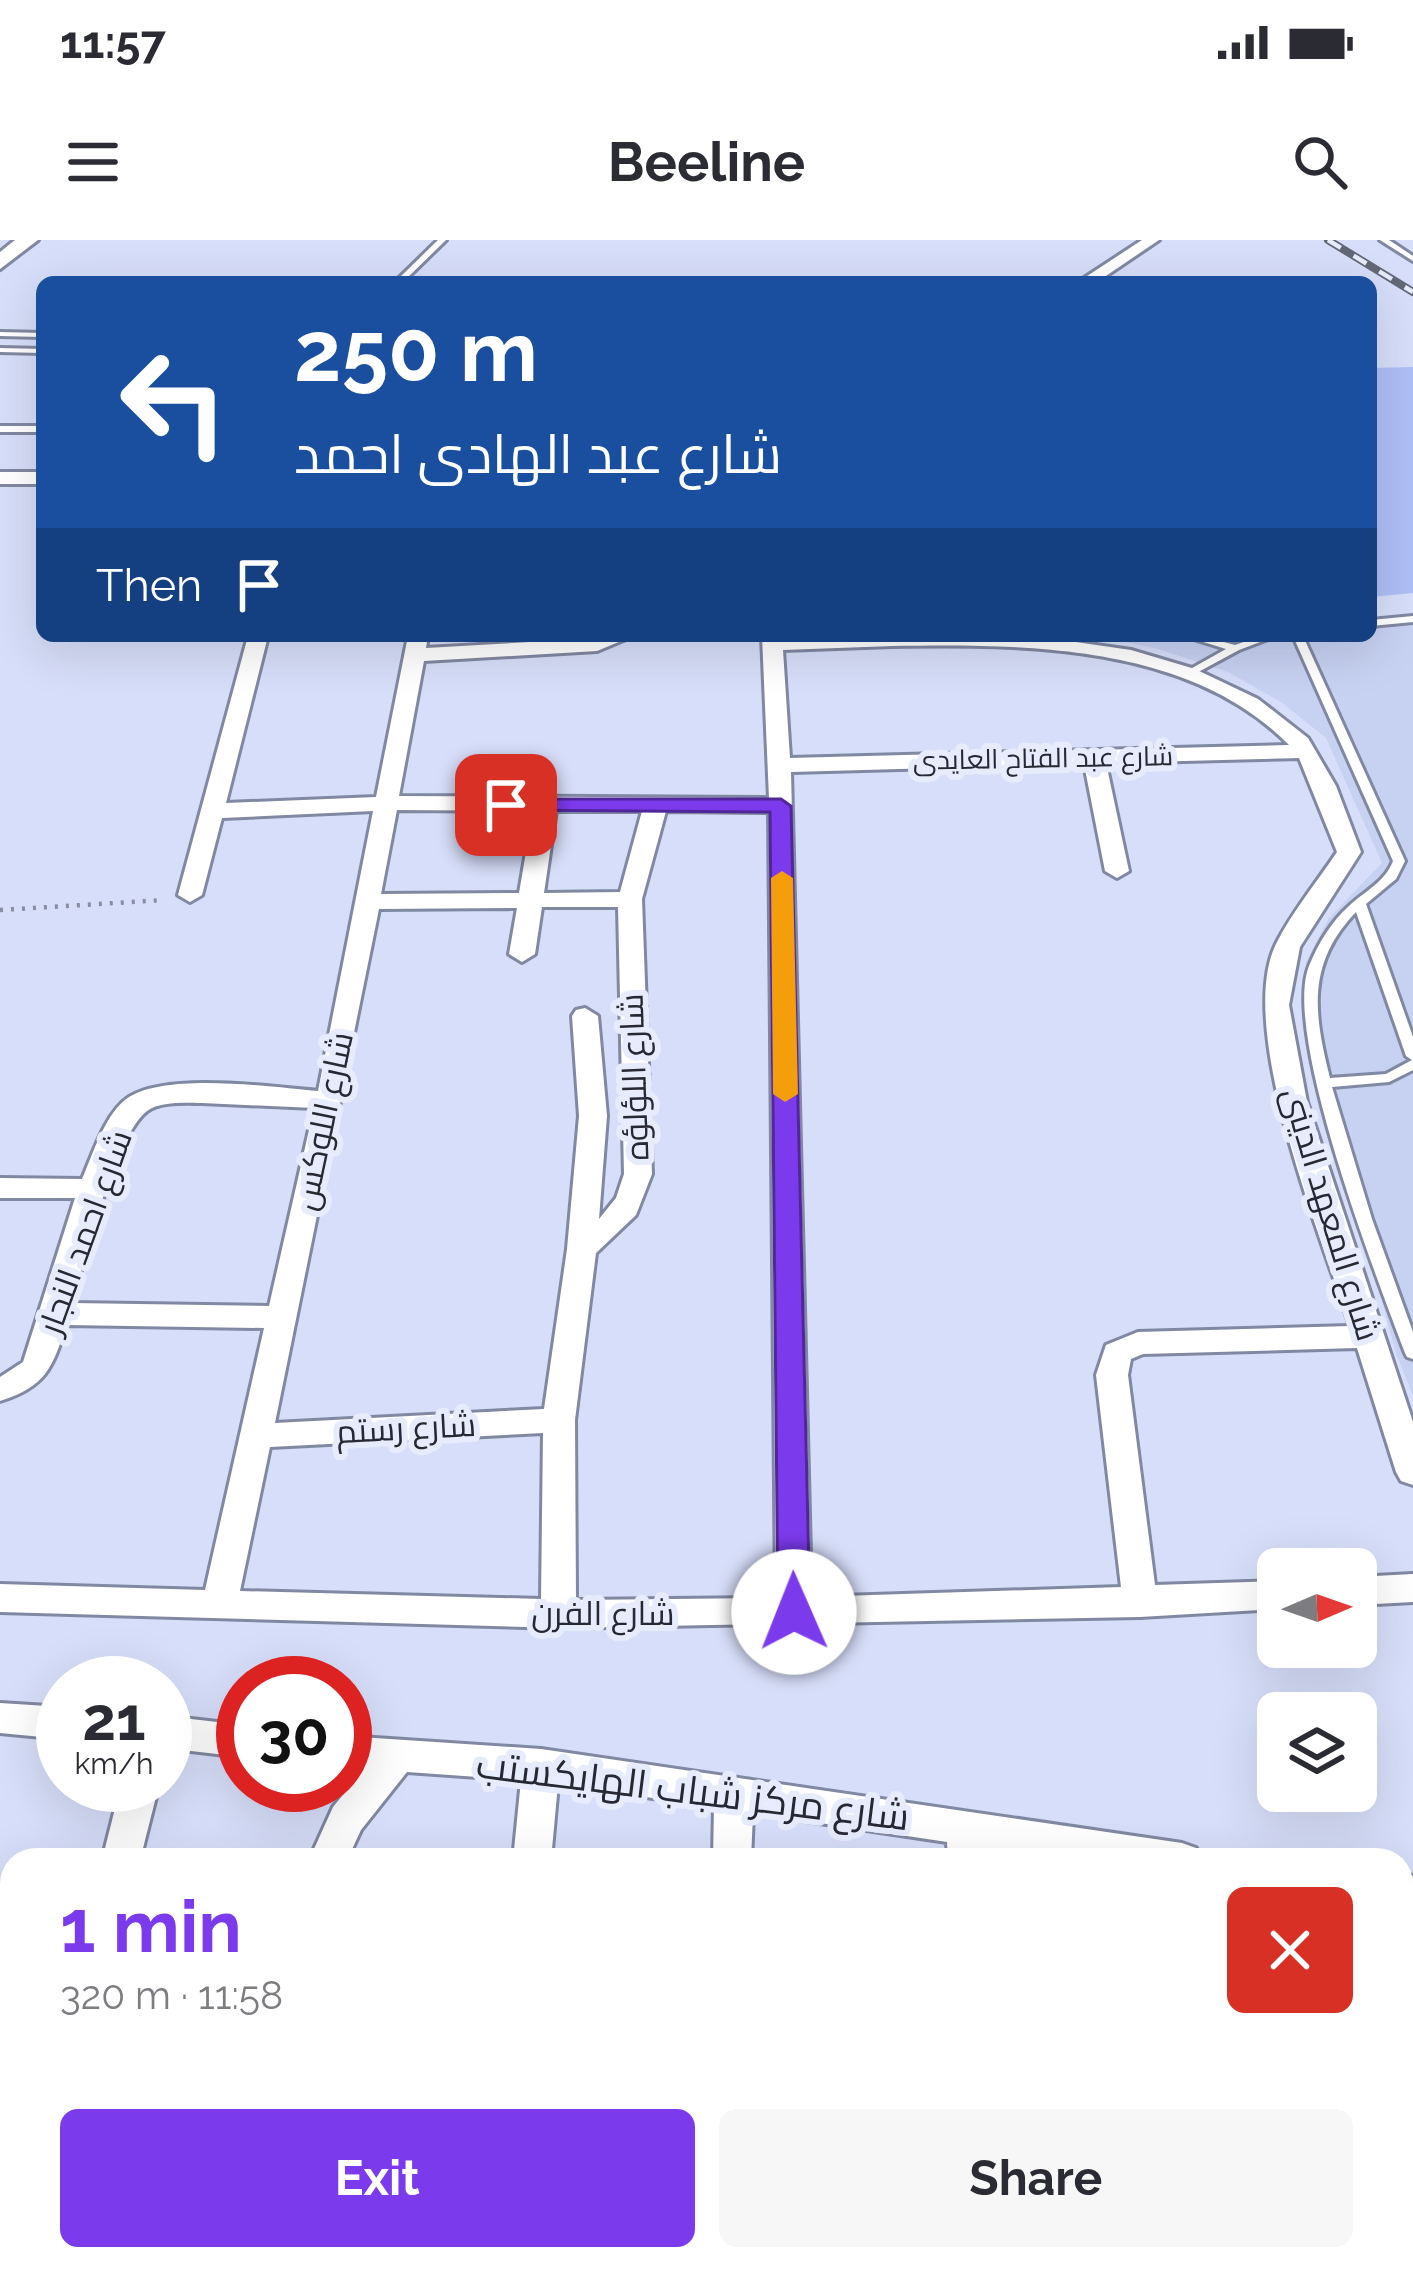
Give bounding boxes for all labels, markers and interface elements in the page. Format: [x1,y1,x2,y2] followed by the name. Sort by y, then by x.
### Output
[60,16,166,69] text: 11:57
[60,129,126,195] icon: menu
[1287,129,1353,195] icon: search
[608,130,805,194] text: Beeline
[294,302,538,401] text: 250 m
[96,324,252,480] icon: left
[294,422,782,486] text: شارع عبد الهادى احمد
[226,552,292,618] icon: arrive
[96,559,202,612] text: Then
[912,740,1174,779] street label: شارع عبد الفتاح العايدى
[455,754,557,856] pin
[473,772,539,838] icon: arrive
[612,993,659,1161] street label: شارع اللؤلؤه
[285,1028,364,1214] street label: شارع اللوكس
[1271,1083,1388,1346] street label: شارع المعهد الدينى
[29,1125,143,1342] street label: شارع احمد النجار
[335,1405,477,1454] street label: شارع رستم
[1257,1548,1377,1668] north arrow
[1257,1548,1377,1812] map controls
[731,1549,857,1675] position arrow
[531,1594,675,1636] street label: شارع الفرن
[216,1656,372,1812] speed limit sign: 30
[82,1684,146,1754] text: 21
[1257,1692,1377,1812] button: layers
[474,1741,912,1843] street label: شارع مركز شباب الهايكستب
[74,1746,154,1781] text: km/h
[60,1884,242,1969] text: 1 min
[1227,1887,1353,2013] button: close
[60,1972,283,2018] text: 320 m · 11:58
[60,2109,695,2247] button: Exit
[719,2109,1353,2247] button: Share

